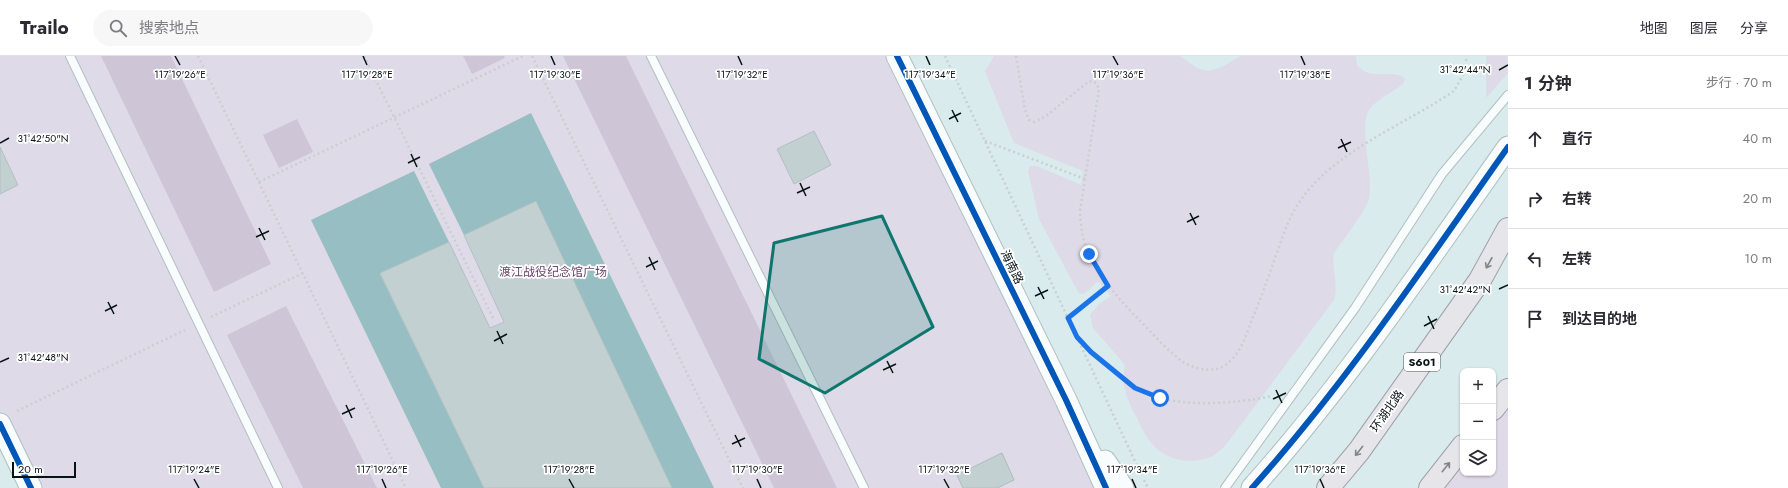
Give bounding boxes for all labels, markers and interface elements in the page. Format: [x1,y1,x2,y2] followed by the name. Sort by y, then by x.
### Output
[93,10,373,46] search box
[20,14,69,41] text: Trailo
[107,17,129,39] icon: search
[139,17,199,39] text: 搜索地点
[1640,18,1668,38] text: 地图
[1690,18,1718,38] text: 图层
[1740,18,1768,38] text: 分享
[1439,62,1491,77] text: 31°42'44"N
[154,67,206,82] text: 117°19'26"E
[341,67,393,82] text: 117°19'28"E
[529,67,581,82] text: 117°19'30"E
[716,67,768,82] text: 117°19'32"E
[904,67,956,82] text: 117°19'34"E
[1092,67,1144,82] text: 117°19'36"E
[1279,67,1331,82] text: 117°19'38"E
[1524,71,1572,95] text: 1 分钟
[1706,73,1772,92] text: 步行 · 70 m
[1524,128,1546,150] icon: ahead
[1562,128,1592,150] text: 直行
[1743,129,1772,148] text: 40 m
[17,131,69,146] text: 31°42'50"N
[1524,188,1546,210] icon: right
[1562,188,1592,210] text: 右转
[1743,189,1772,208] text: 20 m
[1080,245,1098,263] route end
[996,247,1028,287] street label: 海南路
[1524,248,1546,270] icon: left
[1562,248,1592,270] text: 左转
[1744,249,1772,268] text: 10 m
[1484,257,1492,269] one-way arrow
[499,263,607,281] park label: 渡江战役纪念馆广场
[1439,282,1491,297] text: 31°42'42"N
[1524,308,1546,330] icon: arrive
[1562,308,1637,330] text: 到达目的地
[18,350,68,365] text: 31°42'48"N
[1404,353,1440,371] road number: S601
[1460,368,1496,476] map controls
[1460,368,1496,404] button: +
[1366,386,1408,436] street label: 环湖北路
[1151,389,1169,407] route start
[1460,404,1496,440] button: −
[1460,440,1496,476] button: layers
[1355,445,1363,456] one-way arrow
[12,460,76,479] scale bar
[18,461,43,477] text: 20 m
[168,462,220,477] text: 117°19'24"E
[356,462,408,477] text: 117°19'26"E
[543,462,595,477] text: 117°19'28"E
[731,462,783,477] text: 117°19'30"E
[918,462,970,477] text: 117°19'32"E
[1106,462,1158,477] text: 117°19'34"E
[1294,462,1346,477] text: 117°19'36"E
[1442,462,1451,473] one-way arrow

